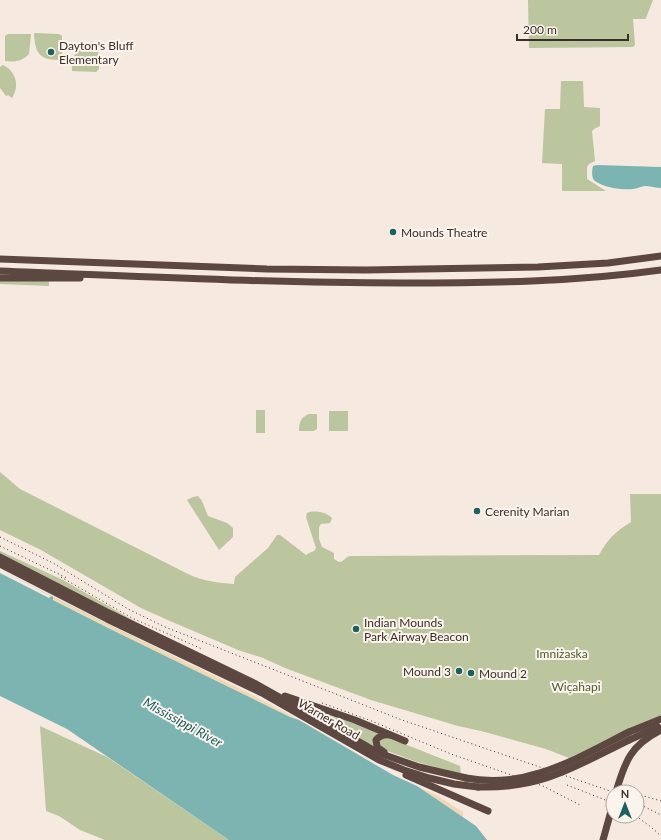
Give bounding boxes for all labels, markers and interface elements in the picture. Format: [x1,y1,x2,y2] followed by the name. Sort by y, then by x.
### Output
[517,16,628,42] scale bar
[523,22,557,37] text: 200 m
[59,38,133,67] place label: Dayton's Bluff Elementary
[46,47,56,57] marker: Dayton's Bluff Elementary
[401,225,487,240] place label: Mounds Theatre
[388,227,398,237] marker: Mounds Theatre
[485,504,569,519] place label: Cerenity Marian
[472,506,482,516] marker: Cerenity Marian
[364,615,469,644] place label: Indian Mounds Park Airway Beacon
[351,624,361,634] marker: Indian Mounds Park Airway Beacon
[536,646,588,661] park label: Imniżaska
[403,664,451,679] place label: Mound 3
[454,666,464,676] marker: Mound 3
[479,666,527,681] place label: Mound 2
[466,668,476,678] marker: Mound 2
[551,679,601,694] park label: Wic̣aḣapi
[141,694,226,751] water label: Mississippi River
[295,695,363,743] street label: Warner Road
[605,784,645,824] north arrow
[621,787,629,800] text: N

